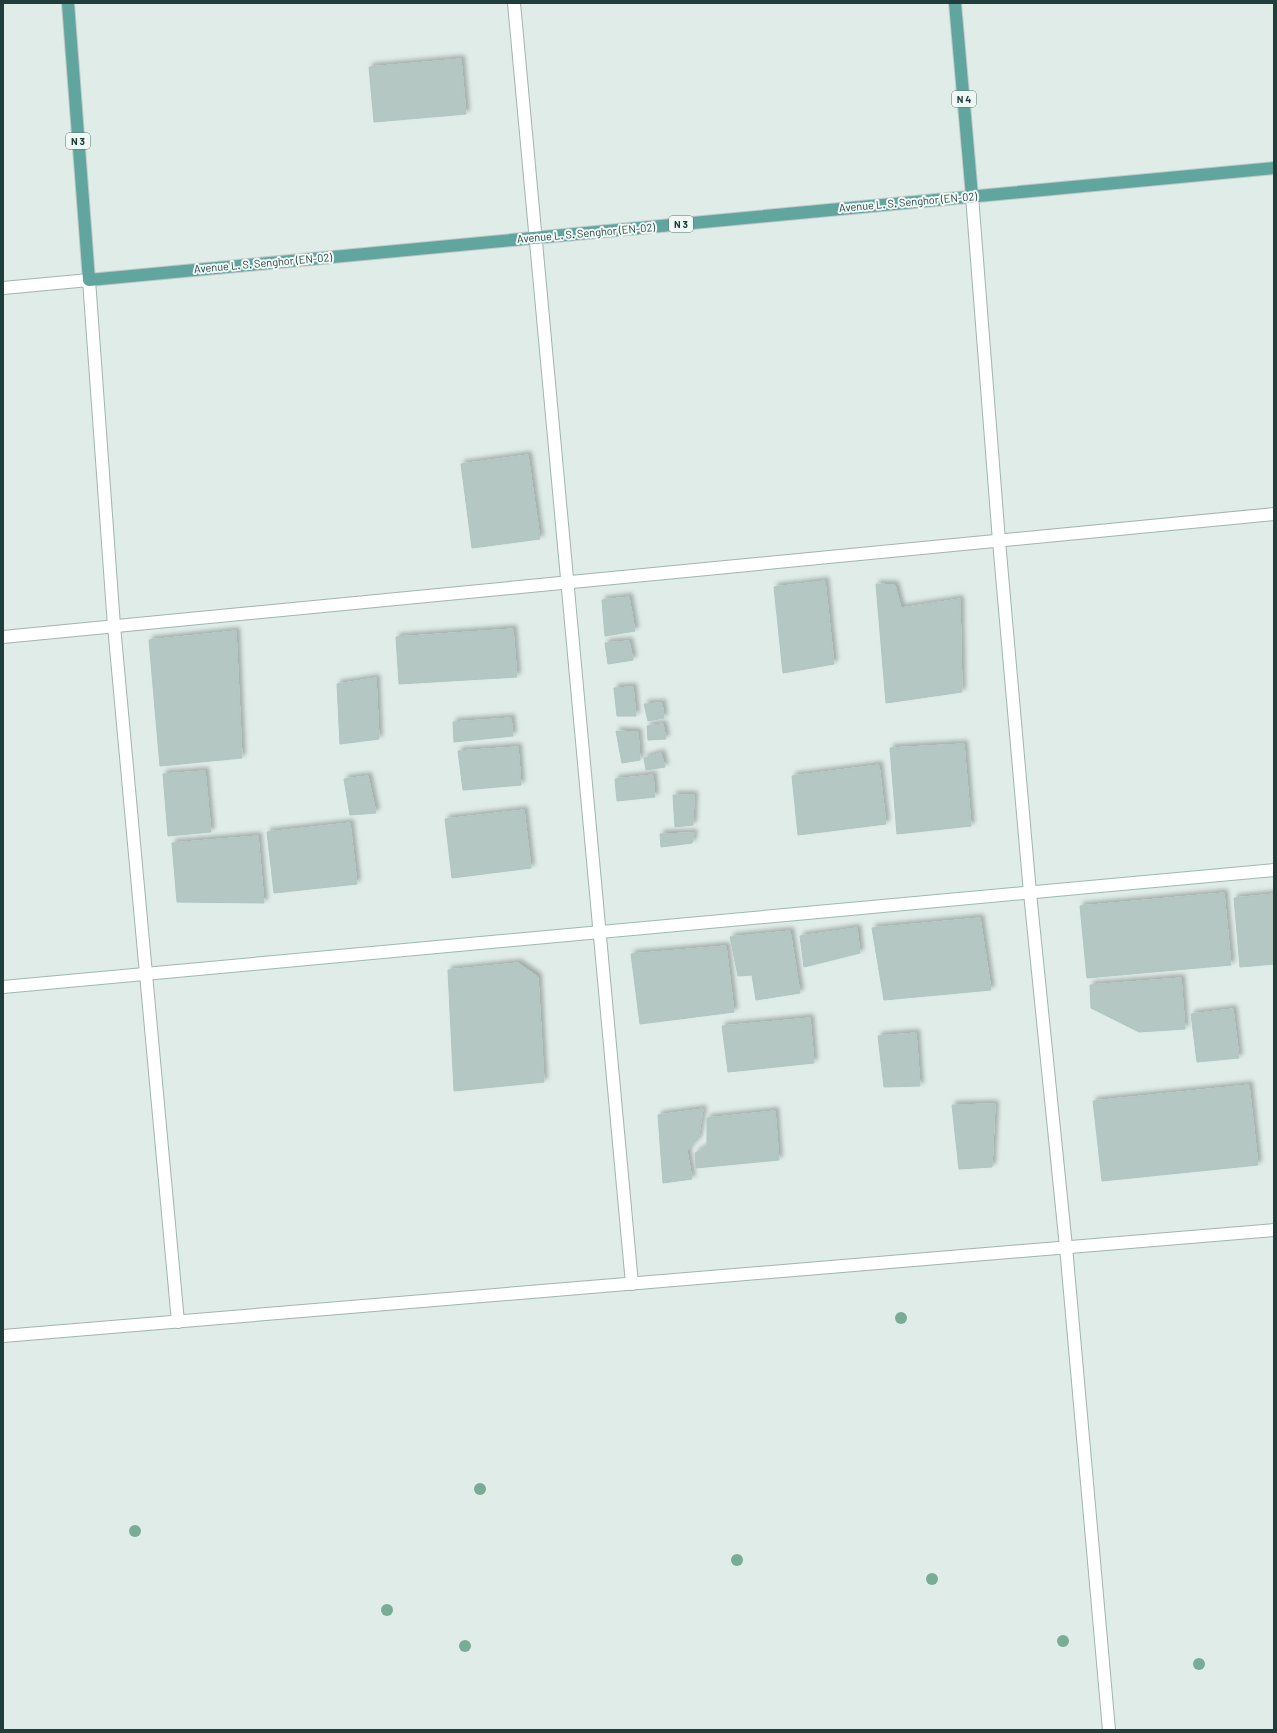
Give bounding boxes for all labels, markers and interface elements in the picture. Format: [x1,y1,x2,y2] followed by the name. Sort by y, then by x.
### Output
[952,91,976,107] road number: N 4
[66,133,90,149] road number: N 3
[838,189,978,214] street label: Avenue L. S. Senghor (EN-02)
[669,216,693,232] road number: N 3
[516,220,656,245] street label: Avenue L. S. Senghor (EN-02)
[193,250,333,275] street label: Avenue L. S. Senghor (EN-02)

